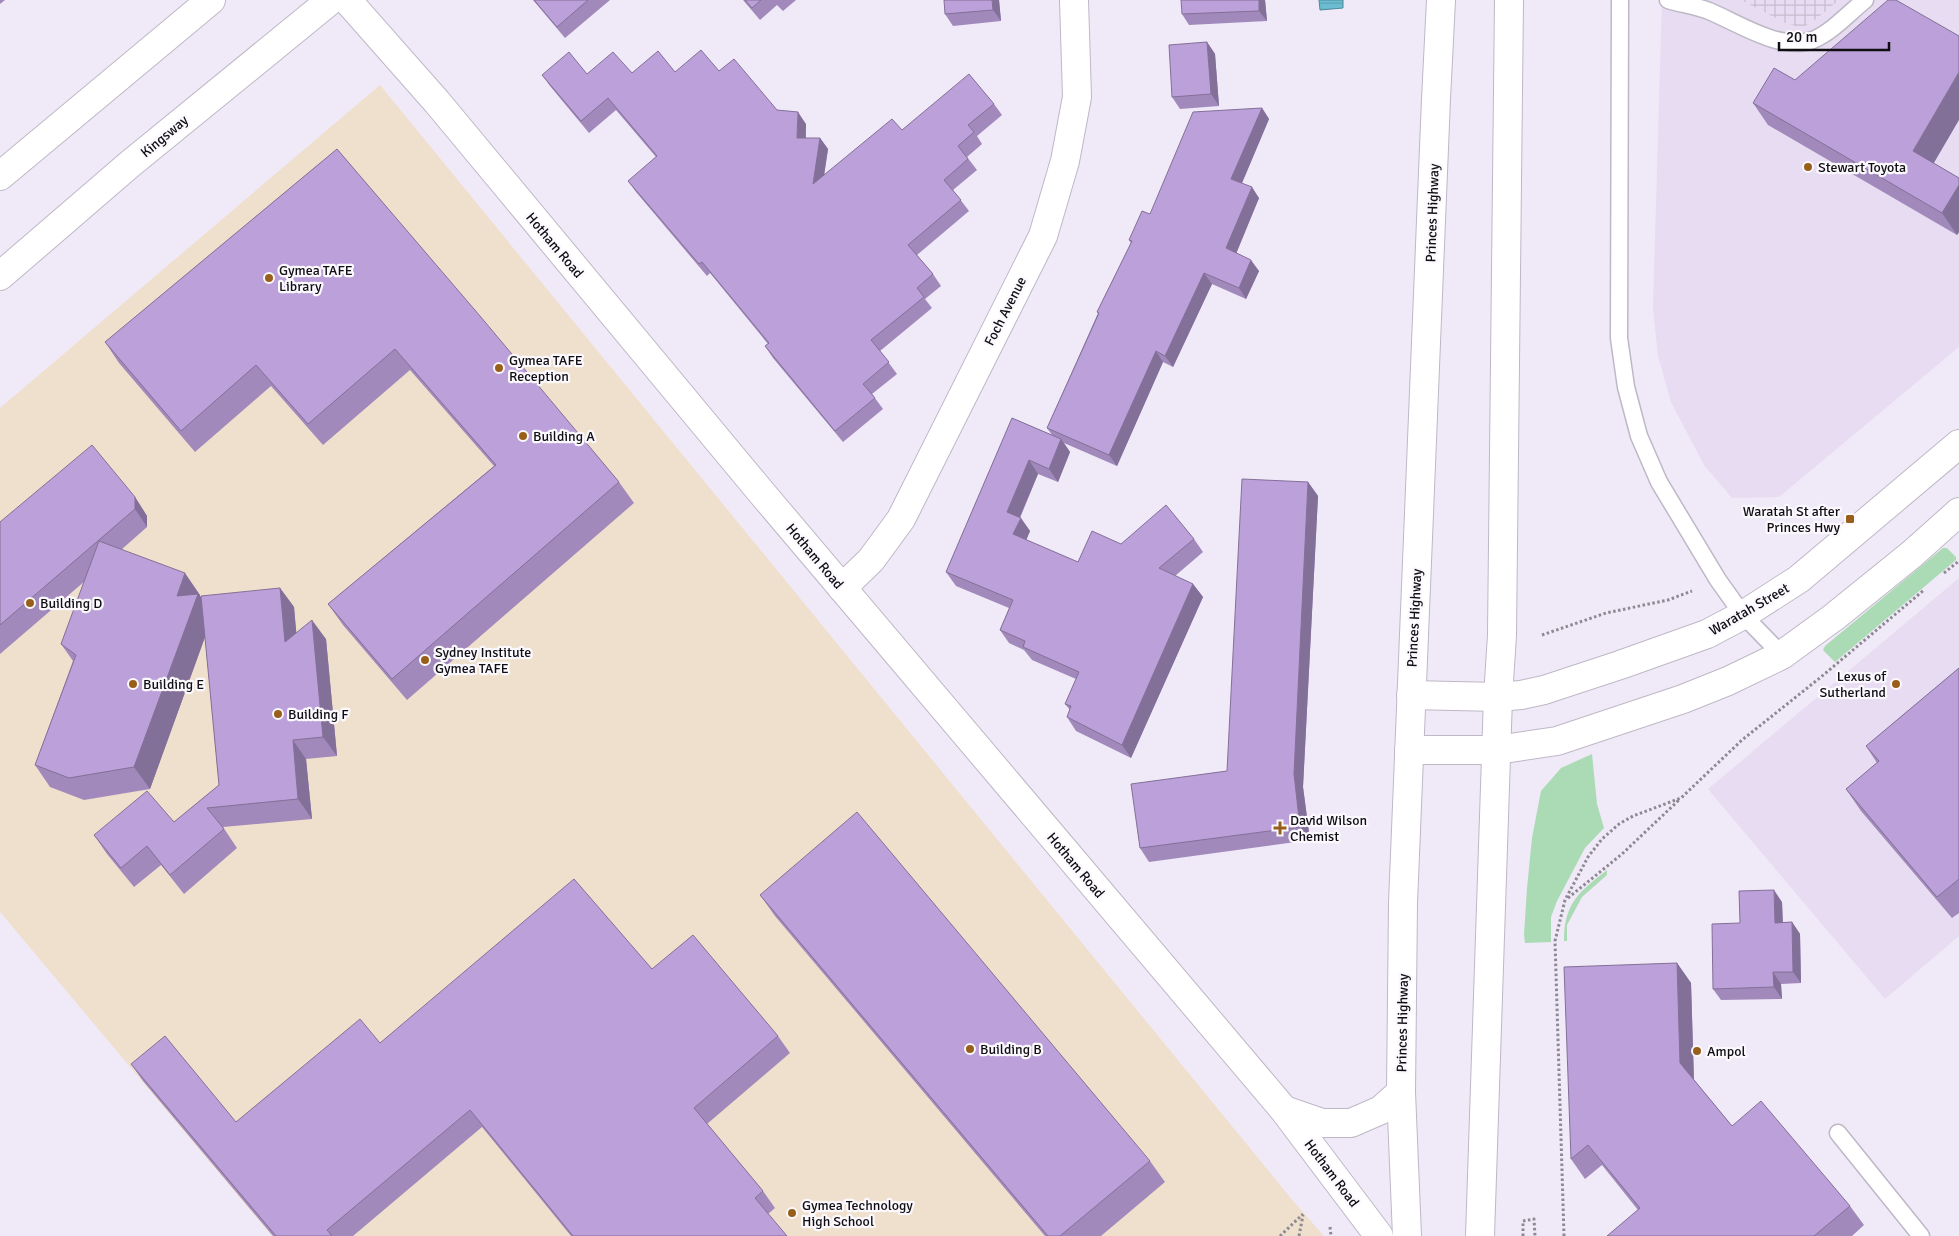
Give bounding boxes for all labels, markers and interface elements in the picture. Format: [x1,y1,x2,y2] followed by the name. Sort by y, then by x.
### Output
[1779,20,1889,52] scale bar
[1786,28,1817,46] text: 20 m
[137,111,192,161] street label: Kingsway
[1818,159,1906,176] place label: Stewart Toyota
[1802,161,1814,173] marker: Stewart Toyota
[1422,163,1443,263] street label: Princes Highway
[522,209,587,282] street label: Hotham Road
[279,262,353,295] place label: Gymea TAFE Library
[263,272,275,284] marker: Gymea TAFE Library
[981,274,1030,349] street label: Foch Avenue
[509,352,583,385] place label: Gymea TAFE Reception
[493,362,505,374] marker: Gymea TAFE Reception
[533,428,595,445] place label: Building A
[517,430,529,442] marker: Building A
[1743,503,1841,536] place label: Waratah St after Princes Hwy
[1844,513,1856,525] marker: Waratah St after Princes Hwy
[782,520,847,593] street label: Hotham Road
[1403,568,1426,668] street label: Princes Highway
[1706,580,1792,639] street label: Waratah Street
[40,595,102,612] place label: Building D
[24,597,36,609] marker: Building D
[435,644,531,677] place label: Sydney Institute Gymea TAFE
[419,654,431,666] marker: Sydney Institute Gymea TAFE
[1820,668,1887,701] place label: Lexus of Sutherland
[143,676,204,693] place label: Building E
[127,678,139,690] marker: Building E
[1890,678,1902,690] marker: Lexus of Sutherland
[288,706,348,723] place label: Building F
[272,708,284,720] marker: Building F
[1290,812,1367,845] place label: David Wilson Chemist
[1274,822,1286,834] marker: David Wilson Chemist
[1043,829,1108,902] street label: Hotham Road
[1393,973,1412,1073] street label: Princes Highway
[980,1041,1042,1058] place label: Building B
[964,1043,976,1055] marker: Building B
[1707,1043,1746,1060] place label: Ampol
[1691,1045,1703,1057] marker: Ampol
[1301,1136,1363,1211] street label: Hotham Road
[802,1197,913,1230] place label: Gymea Technology High School
[786,1207,798,1219] marker: Gymea Technology High School

